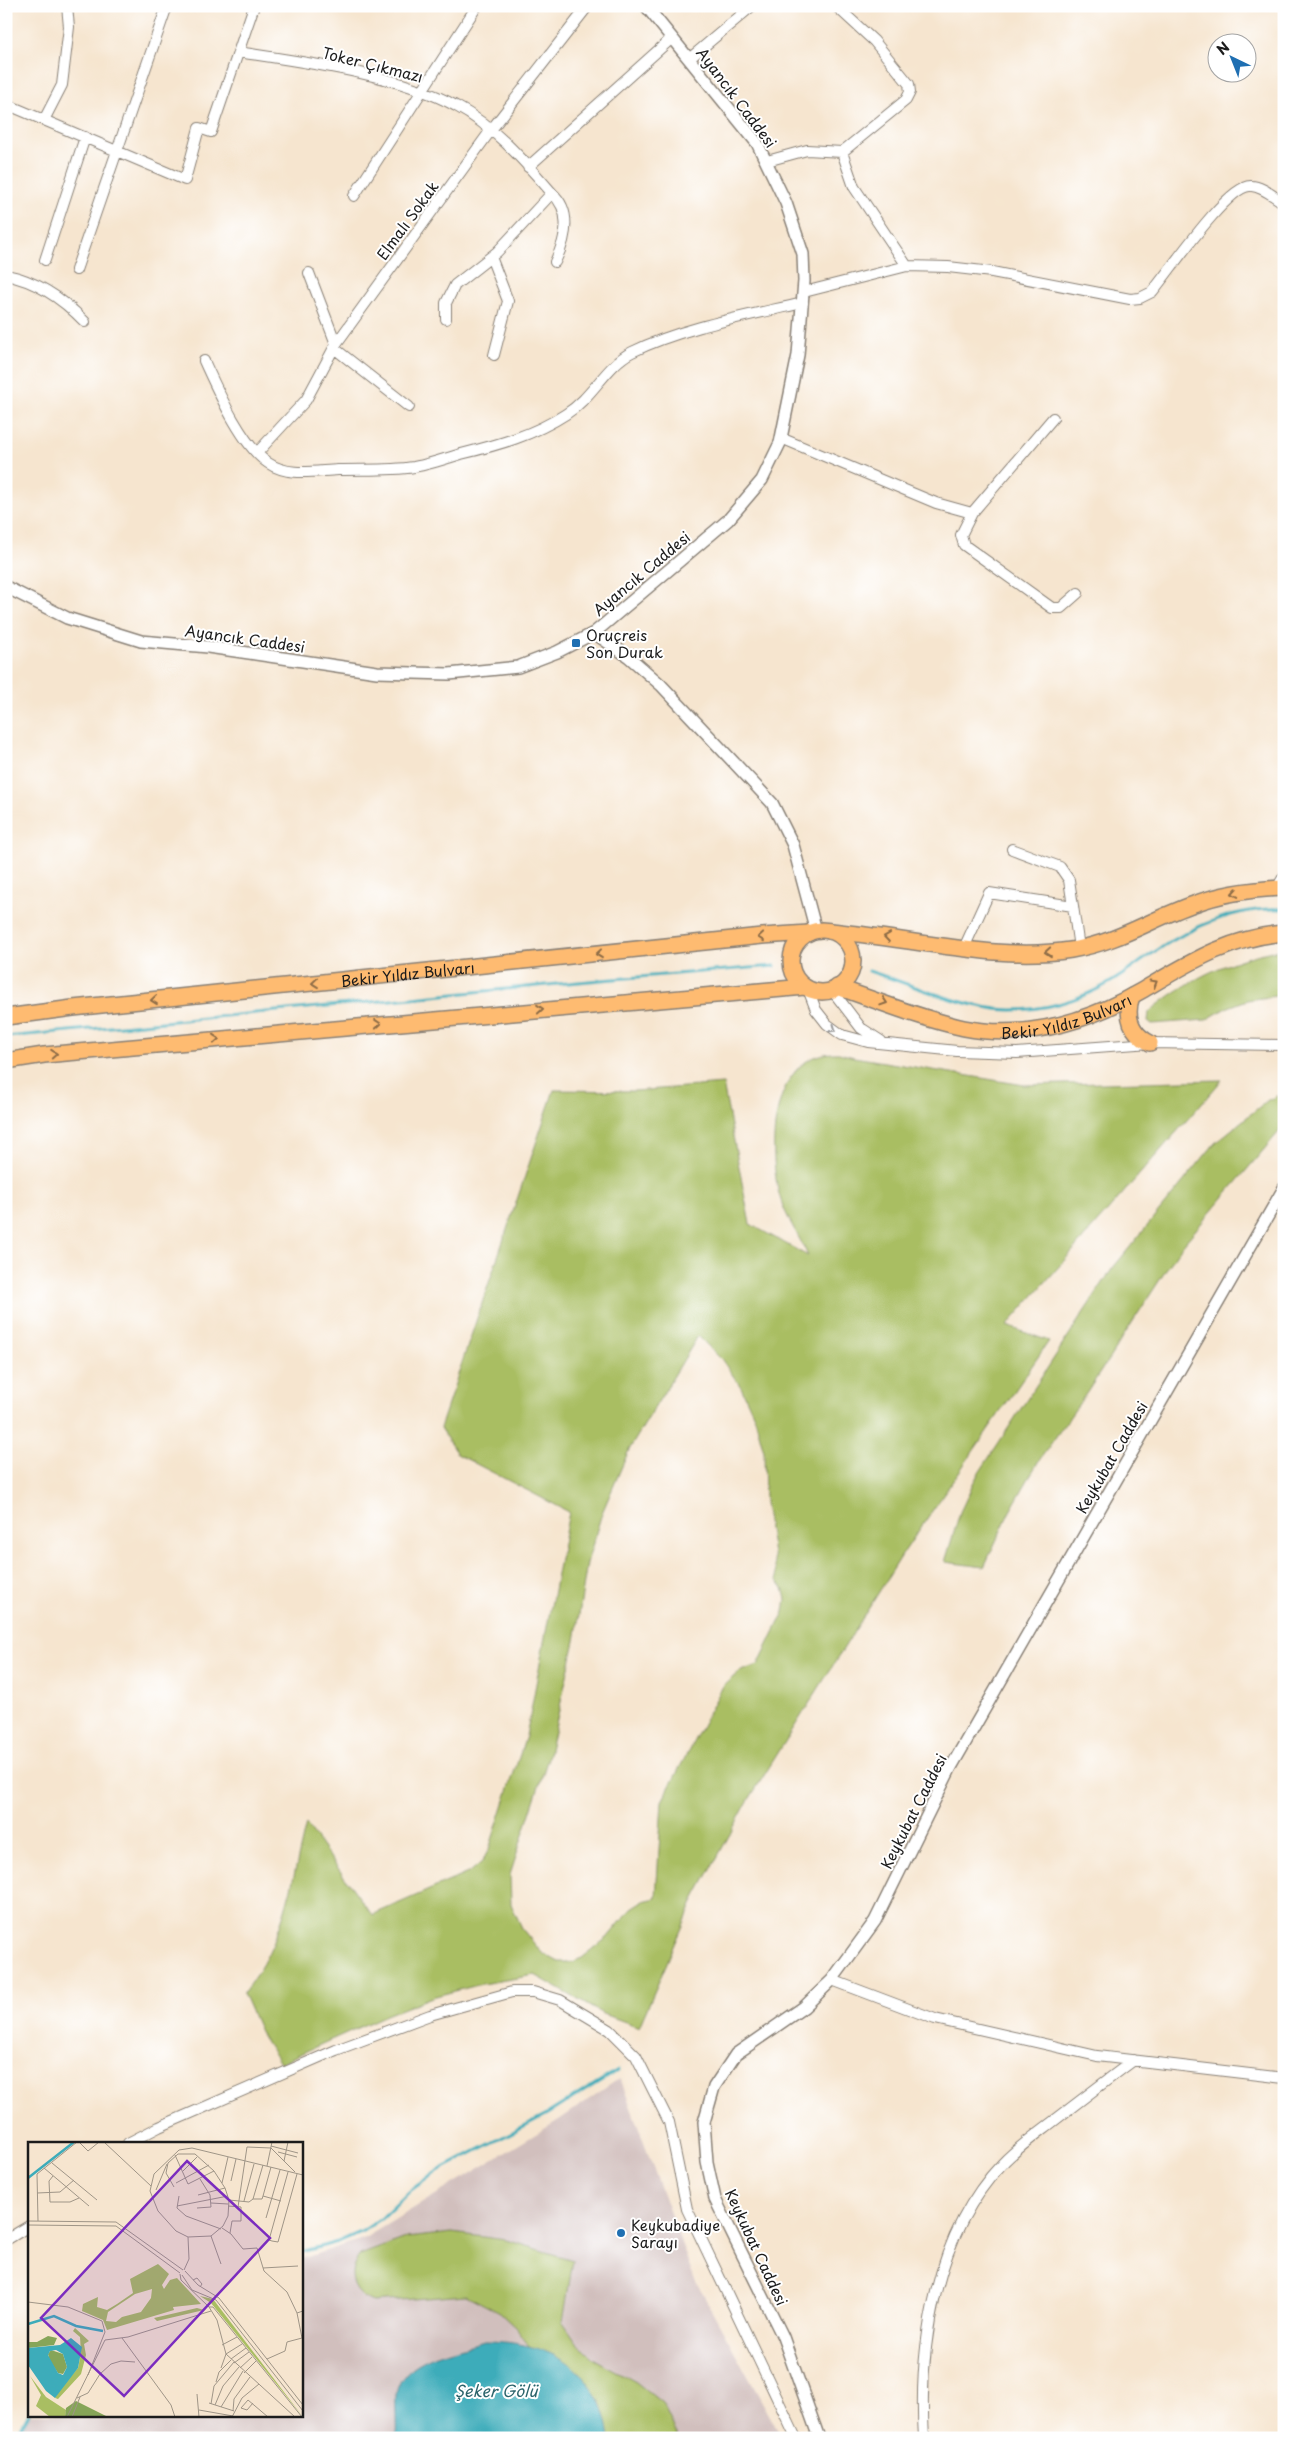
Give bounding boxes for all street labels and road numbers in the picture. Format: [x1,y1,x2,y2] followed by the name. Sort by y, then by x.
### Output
[320,40,426,88] street label: Toker Çıkmazı
[691,42,783,152] street label: Ayancık Caddesi
[370,175,444,264] street label: Elmalı Sokak
[587,525,695,621] street label: Ayancık Caddesi
[184,618,306,658] street label: Ayancık Caddesi
[339,955,476,991] street label: Bekir Yıldız Bulvarı
[1001,987,1135,1043] street label: Bekir Yıldız Bulvarı
[1069,1397,1153,1517] street label: Keykubat Caddesi
[874,1750,952,1872] street label: Keykubat Caddesi
[720,2185,794,2309] street label: Keykubat Caddesi

